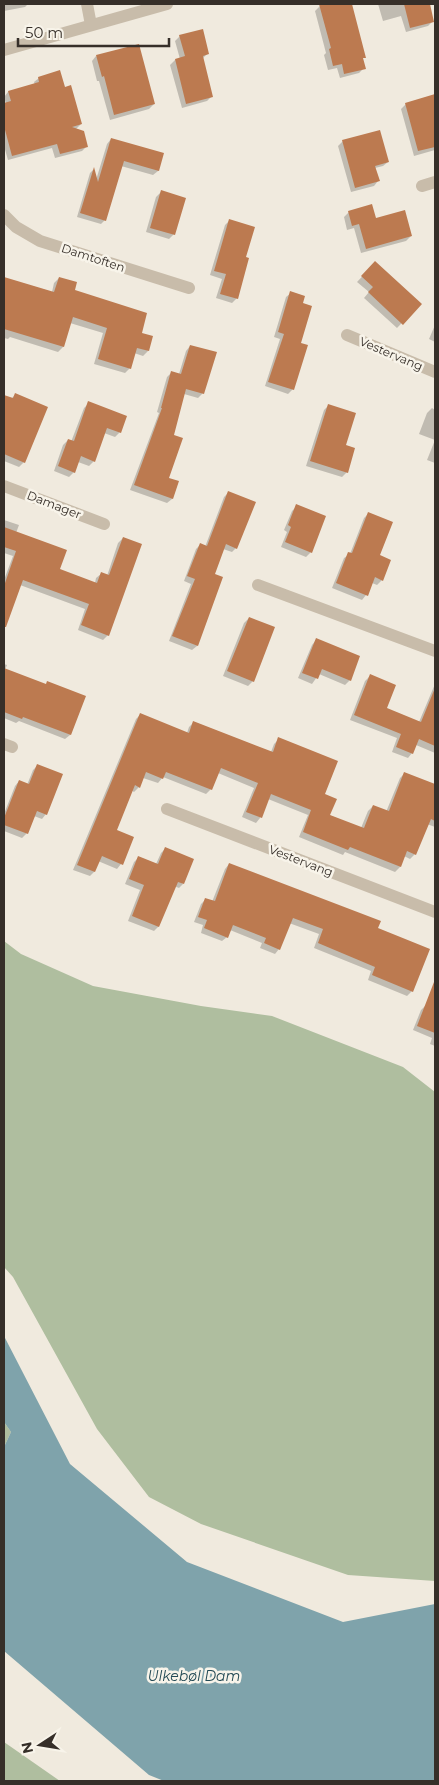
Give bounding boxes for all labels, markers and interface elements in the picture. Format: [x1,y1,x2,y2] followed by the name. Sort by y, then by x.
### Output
[18,15,169,47] scale bar
[25,23,63,42] text: 50 m
[59,240,127,275] street label: Damtoften
[357,333,425,374] street label: Vestervang
[25,487,84,522] street label: Damager
[267,841,335,880] street label: Vestervang
[148,1667,240,1685] water label: Ulkebøl Dam
[15,1720,65,1770] north arrow
[17,1740,37,1755] text: N

